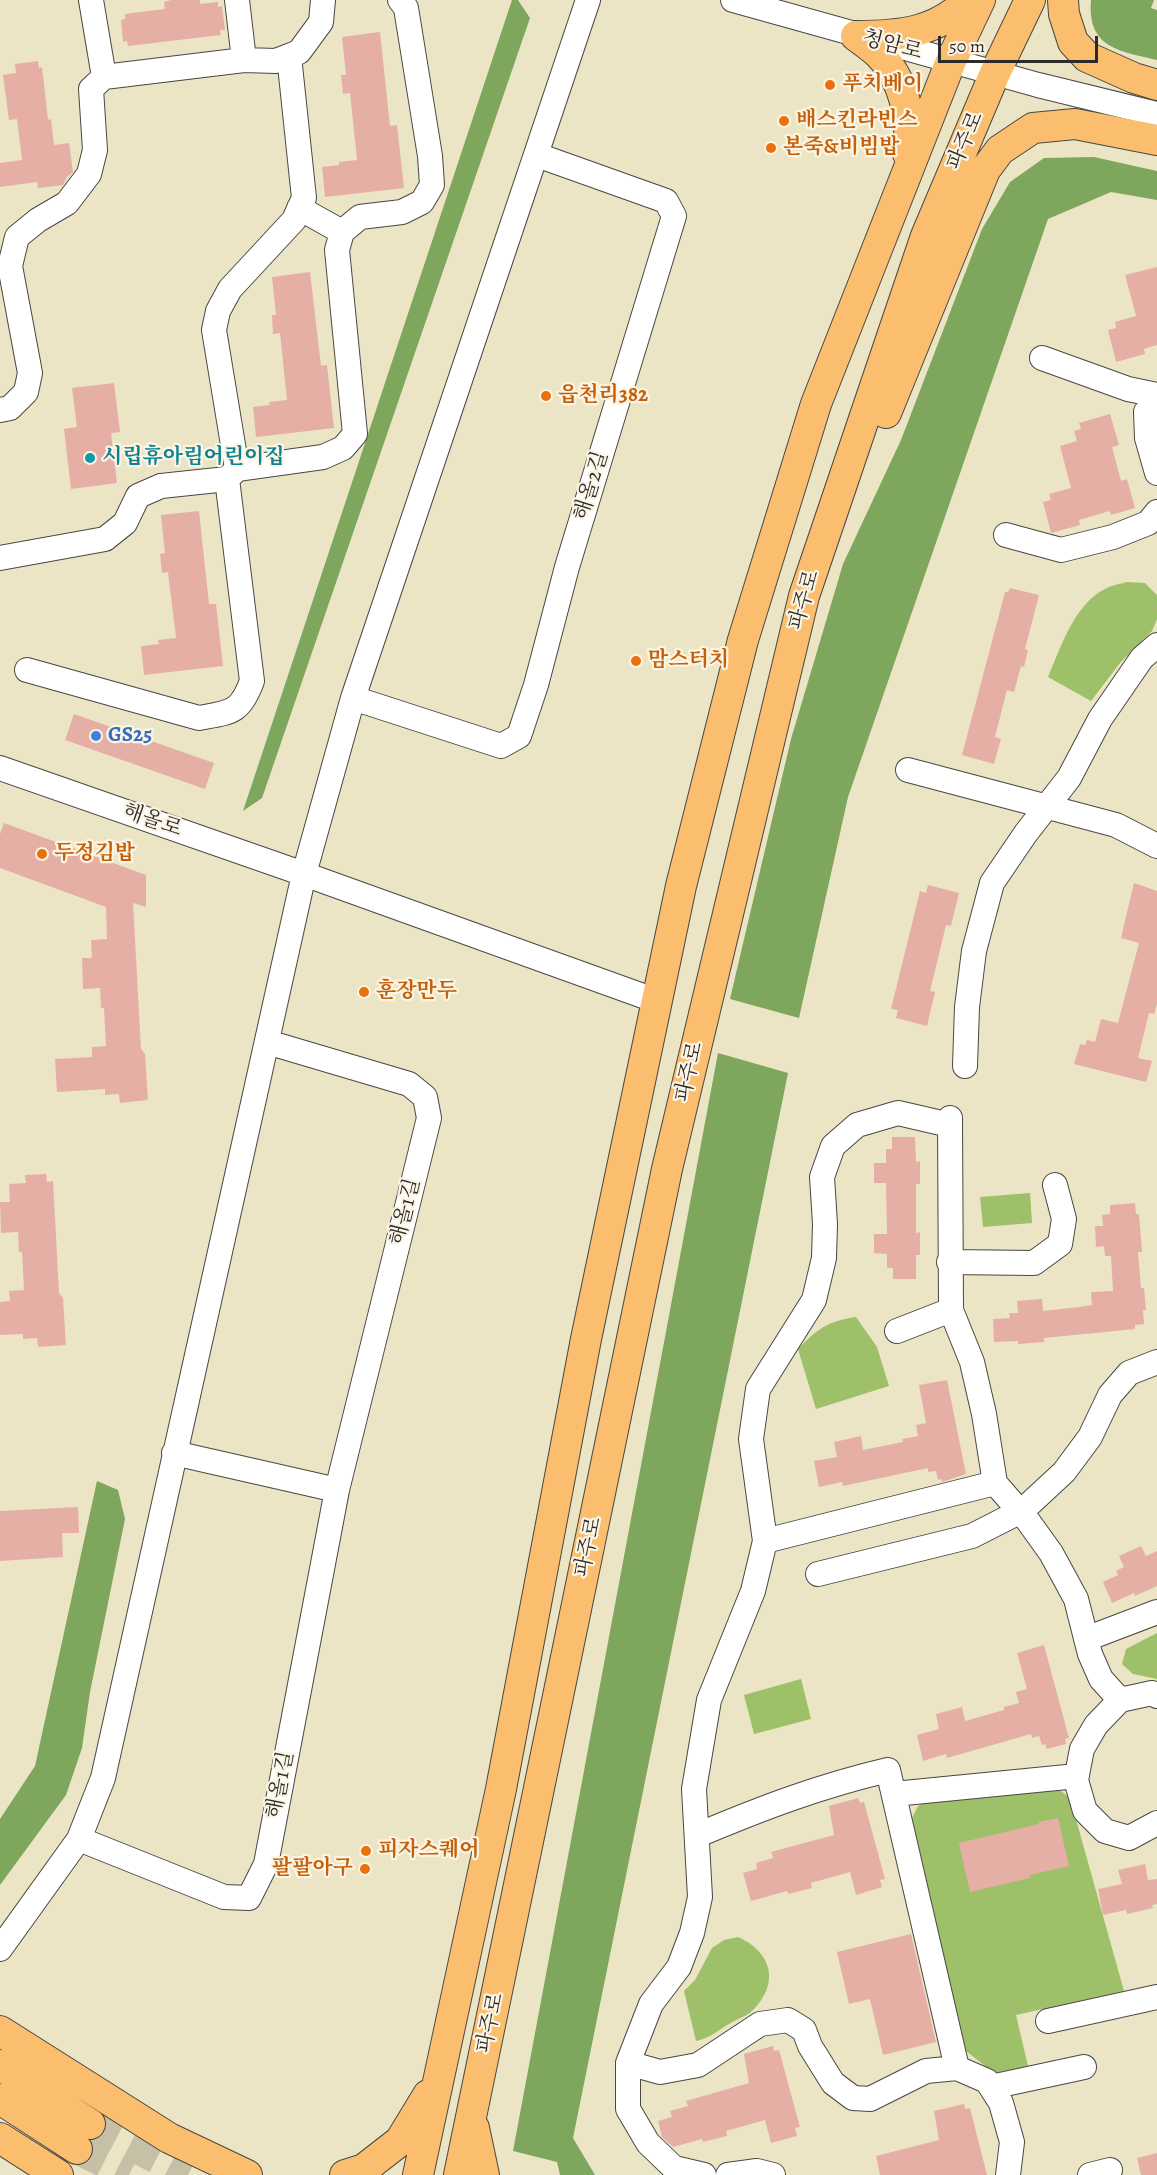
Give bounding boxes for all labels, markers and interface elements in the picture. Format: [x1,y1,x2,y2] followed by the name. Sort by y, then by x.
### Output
[941,24,1102,62] scale bar
[859,26,925,66] street label: 청암로
[949,34,985,58] text: 50 m
[842,72,923,98] place label: 푸치베이
[823,78,837,92] marker: 푸치베이
[796,108,918,134] place label: 배스킨라빈스
[943,108,989,174] street label: 파주로
[777,114,791,128] marker: 배스킨라빈스
[783,135,900,161] place label: 본죽&비빔밥
[764,141,778,155] marker: 본죽&비빔밥
[558,383,648,409] place label: 읍천리382
[539,389,553,403] marker: 읍천리382
[102,445,285,471] place label: 시립휴아림어린이집
[570,448,614,524] street label: 해올2길
[83,451,97,465] marker: 시립휴아림어린이집
[785,567,825,633] street label: 파주로
[648,648,729,674] place label: 맘스터치
[629,654,643,668] marker: 맘스터치
[108,723,152,749] place label: GS25
[89,729,103,743] marker: GS25
[119,799,185,843] street label: 해올로
[54,841,135,867] place label: 두정김밥
[35,847,49,861] marker: 두정김밥
[376,979,457,1005] place label: 훈장만두
[357,985,371,999] marker: 훈장만두
[671,1040,709,1104] street label: 파주로
[386,1176,426,1248] street label: 해올1길
[570,1515,608,1579] street label: 파주로
[262,1749,300,1821] street label: 해올1길
[378,1838,479,1864] place label: 피자스퀘어
[359,1844,373,1858] marker: 피자스퀘어
[272,1856,353,1882] place label: 팔팔아구
[358,1862,372,1876] marker: 팔팔아구
[472,1991,510,2055] street label: 파주로

